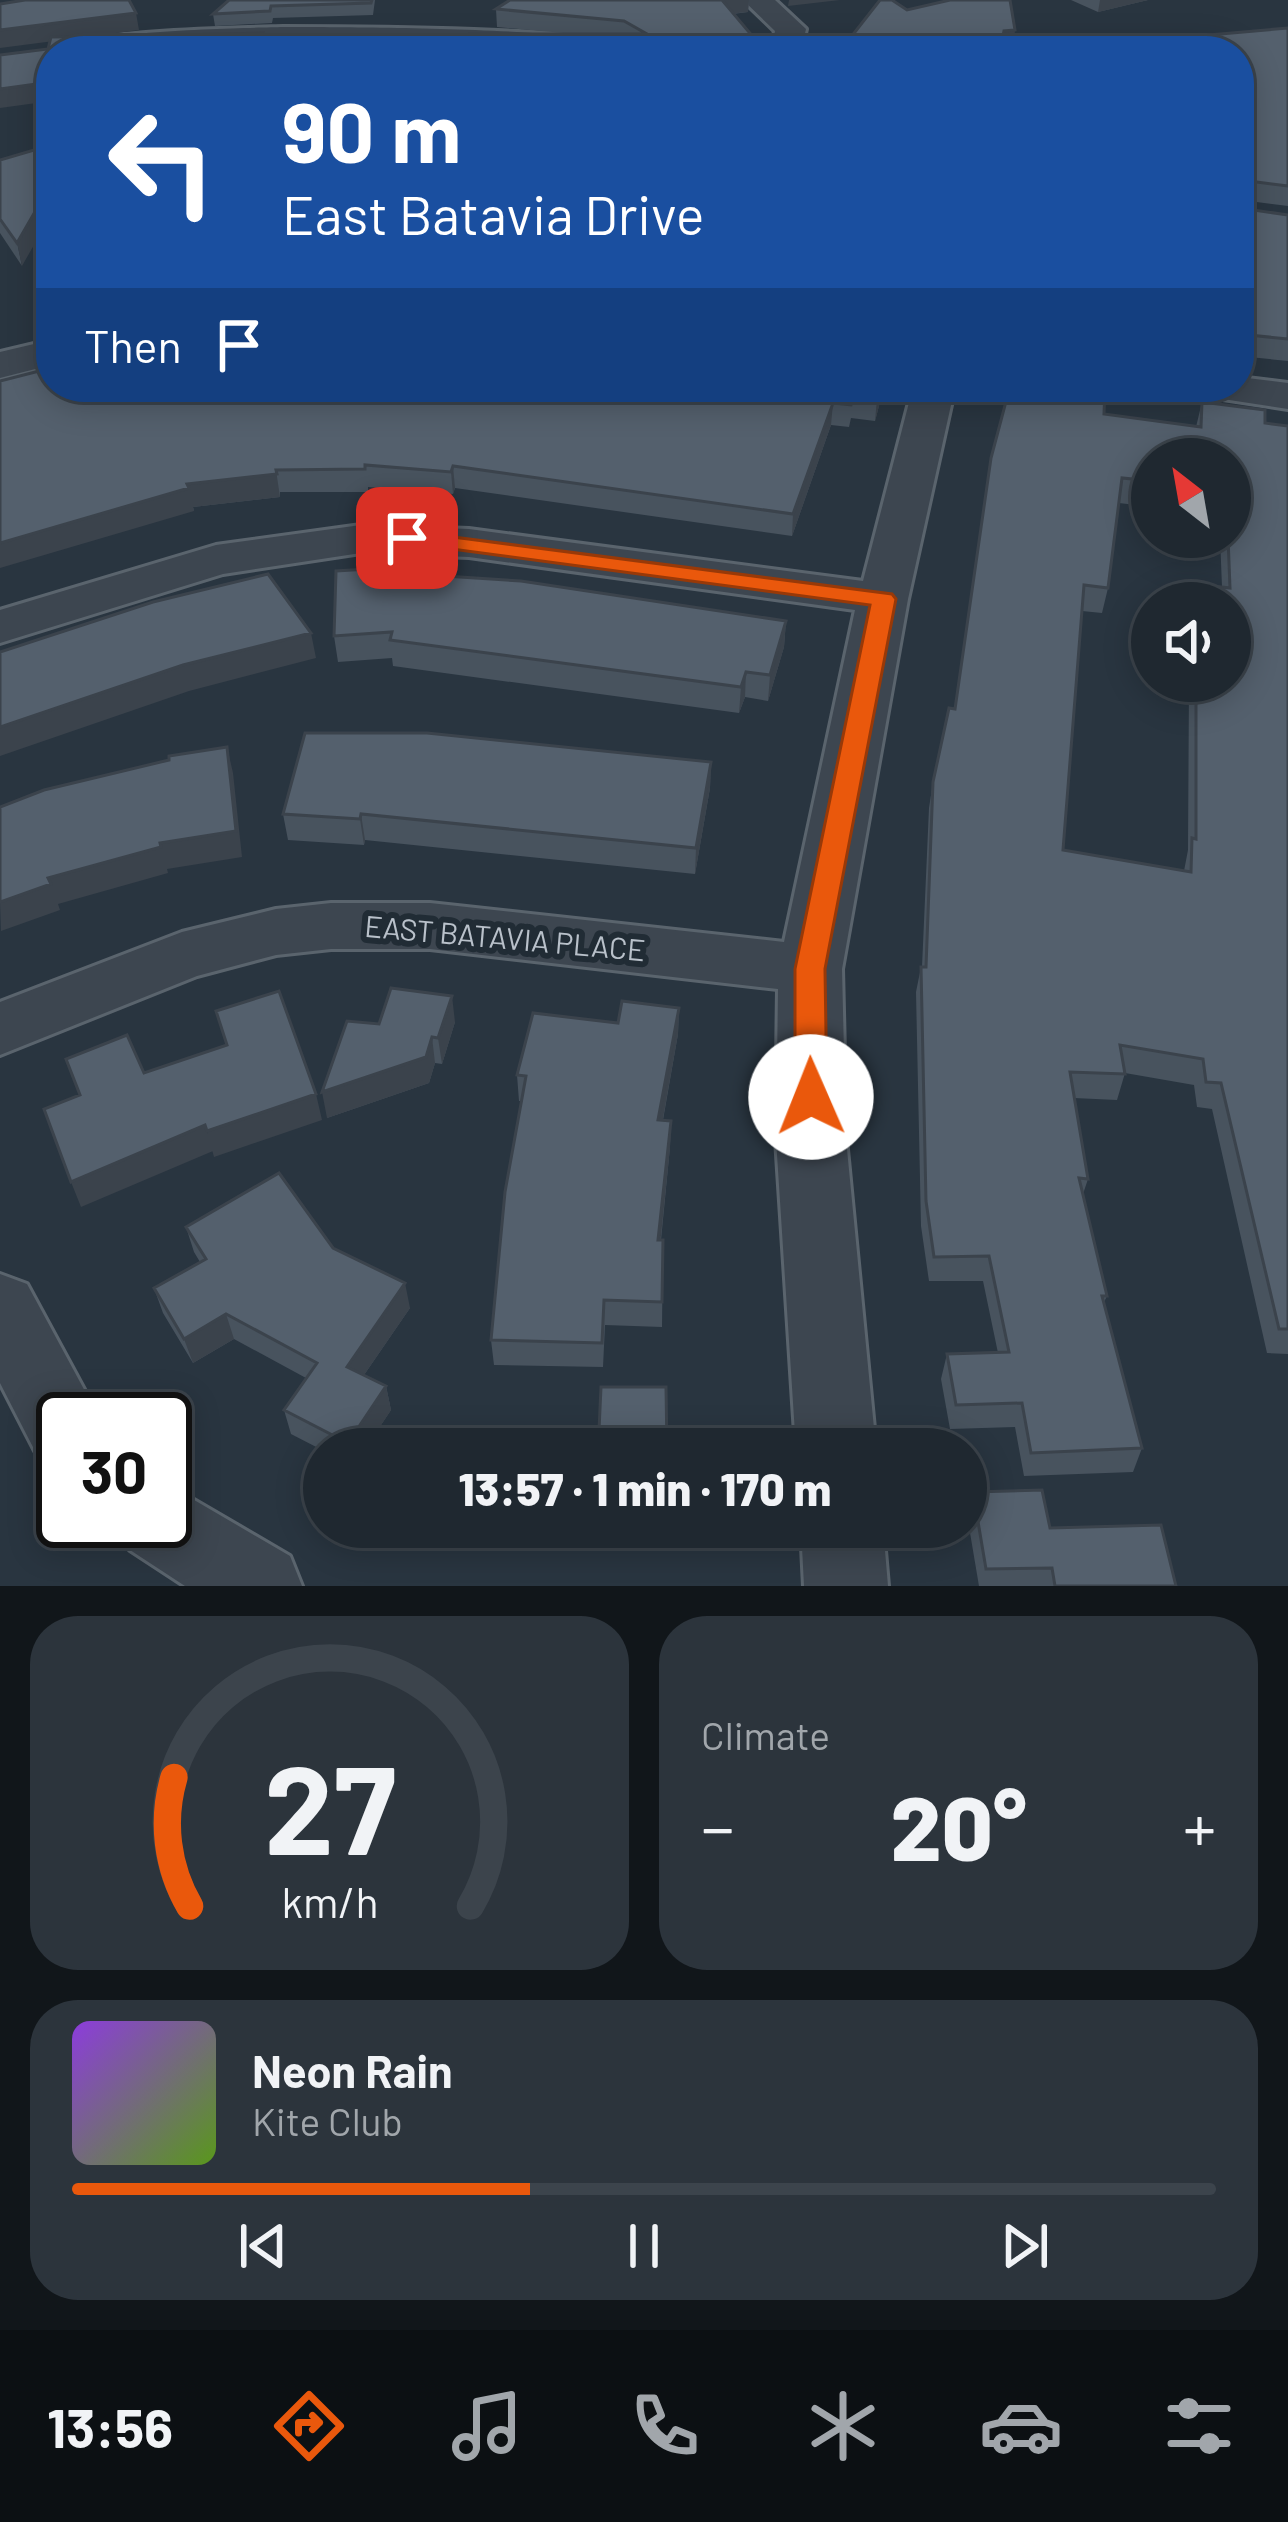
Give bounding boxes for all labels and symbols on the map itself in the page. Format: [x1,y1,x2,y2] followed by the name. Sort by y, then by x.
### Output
[1131,438,1251,558] north arrow
[356,487,458,589] pin
[363,907,647,967] street label: EAST BATAVIA PLACE
[748,1034,874,1160] position arrow
[36,1392,192,1548] speed limit sign: 30

